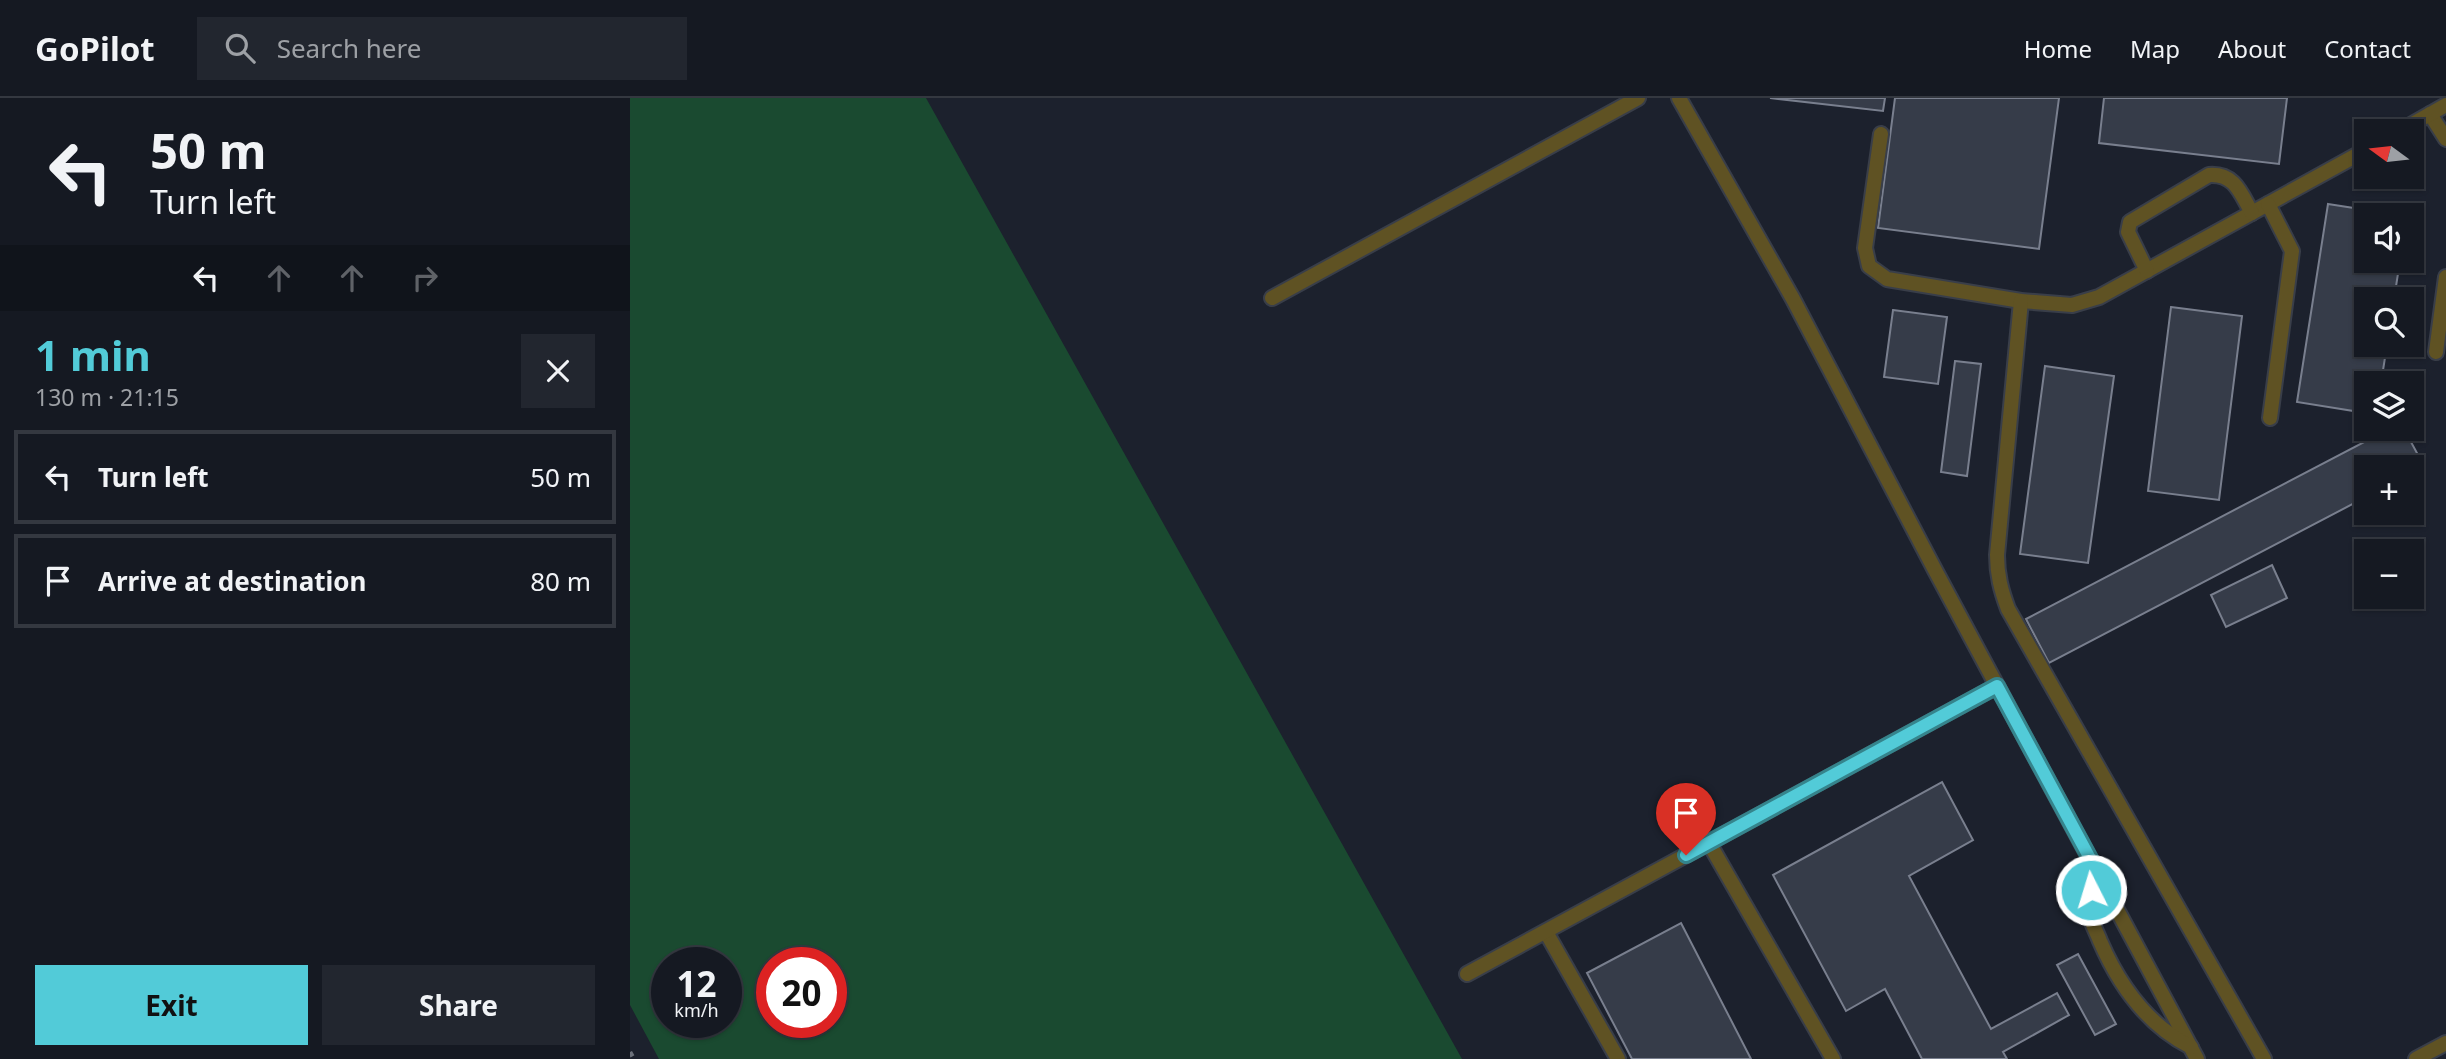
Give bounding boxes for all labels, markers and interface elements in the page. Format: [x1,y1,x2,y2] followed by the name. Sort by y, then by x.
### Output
[197,17,687,80] search box
[35,26,155,71] text: GoPilot
[221,29,259,67] icon: search
[277,30,421,66] text: Search here
[2024,32,2092,65] text: Home
[2130,32,2180,65] text: Map
[2218,32,2286,65] text: About
[2324,32,2411,65] text: Contact
[150,117,267,183] text: 50 m
[2354,119,2424,189] north arrow
[2354,119,2424,609] map controls
[35,126,126,217] icon: left
[150,180,276,223] text: Turn left
[2354,203,2424,273] button: sound
[187,259,225,297] icon: left
[260,259,298,297] icon: ahead
[333,259,371,297] icon: ahead
[406,259,444,297] icon: right
[2354,287,2424,357] button: search
[35,326,151,383] text: 1 min
[521,334,595,408] button: close
[2354,371,2424,441] button: layers
[35,381,179,413] text: 130 m · 21:15
[2354,455,2424,525] button: +
[39,458,77,496] icon: left
[98,459,209,495] text: Turn left
[530,459,591,495] text: 50 m
[2354,539,2424,609] button: −
[39,562,77,600] icon: arrive
[98,563,367,599] text: Arrive at destination
[530,563,591,599] text: 80 m
[1656,783,1716,855] pin
[1667,794,1705,832] icon: arrive
[2054,853,2128,927] position arrow
[756,947,847,1038] speed limit sign: 20
[676,960,717,1007] text: 12
[35,965,308,1045] button: Exit
[322,965,595,1045] button: Share
[674,998,719,1022] text: km/h

